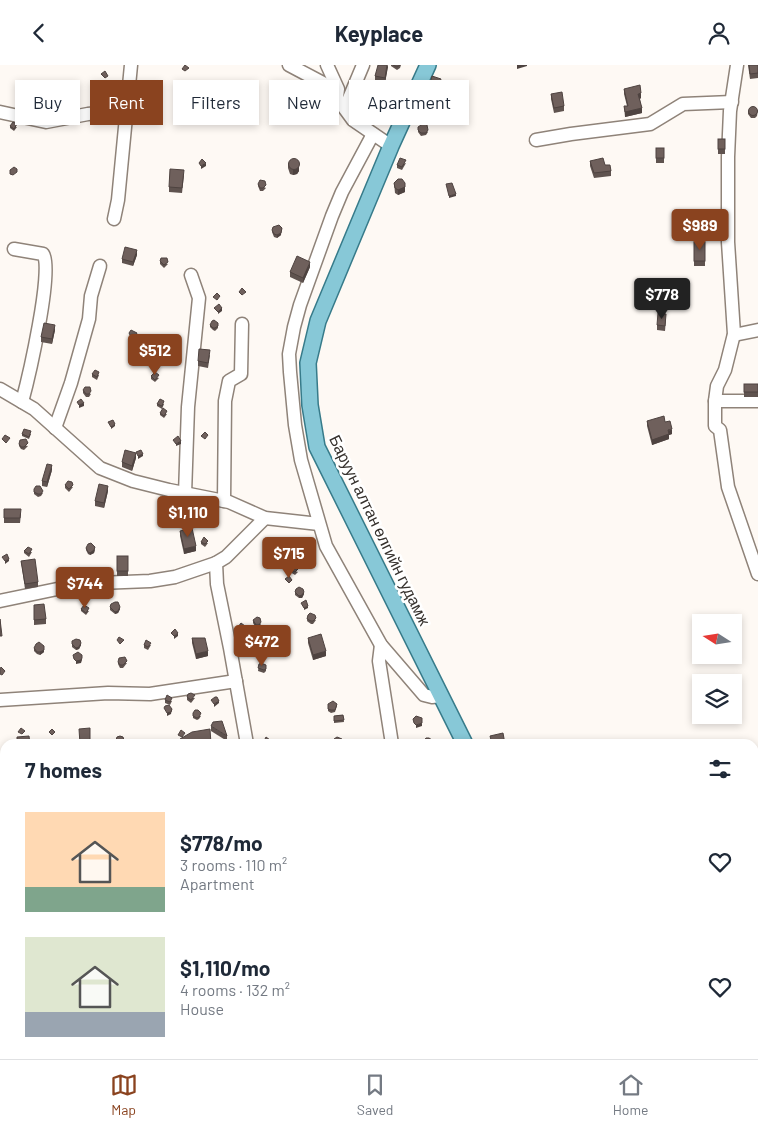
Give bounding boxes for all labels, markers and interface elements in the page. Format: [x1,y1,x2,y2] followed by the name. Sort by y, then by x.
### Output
[25,19,53,47] icon: back
[705,19,733,47] icon: person
[335,20,423,46] text: Keyplace
[15,80,80,125] chip: Buy
[90,80,163,125] chip: Rent
[173,80,259,125] chip: Filters
[269,80,339,125] chip: New
[349,80,469,125] chip: Apartment
[670,209,730,251] pin: $989
[683,215,717,234] text: $989
[632,277,692,320] pin: $778
[645,284,679,303] text: $778
[125,333,185,376] pin: $512
[139,340,171,359] text: $512
[326,431,435,628] street label: Баруун алтан өлгийн гудамж
[147,495,229,538] pin: $1,110
[168,502,208,521] text: $1,110
[259,537,319,579] pin: $715
[273,543,305,562] text: $715
[55,567,115,609] pin: $744
[67,573,103,592] text: $744
[692,614,742,664] north arrow
[692,614,742,724] map controls
[232,625,292,667] pin: $472
[245,631,279,650] text: $472
[692,674,742,724] button: layers
[706,755,734,783] icon: filters
[25,757,102,782] text: 7 homes
[180,830,263,855] text: $778/mo
[65,832,125,892] icon: home
[706,848,734,876] icon: heart
[180,855,287,874] text: 3 rooms · 110 m²
[180,874,255,893] text: Apartment
[180,955,271,980] text: $1,110/mo
[65,957,125,1017] icon: home
[706,973,734,1001] icon: heart
[180,980,290,999] text: 4 rooms · 132 m²
[180,999,224,1018] text: House
[110,1071,138,1118] tab: Map
[357,1071,394,1118] tab: Saved
[613,1071,648,1118] tab: Home

